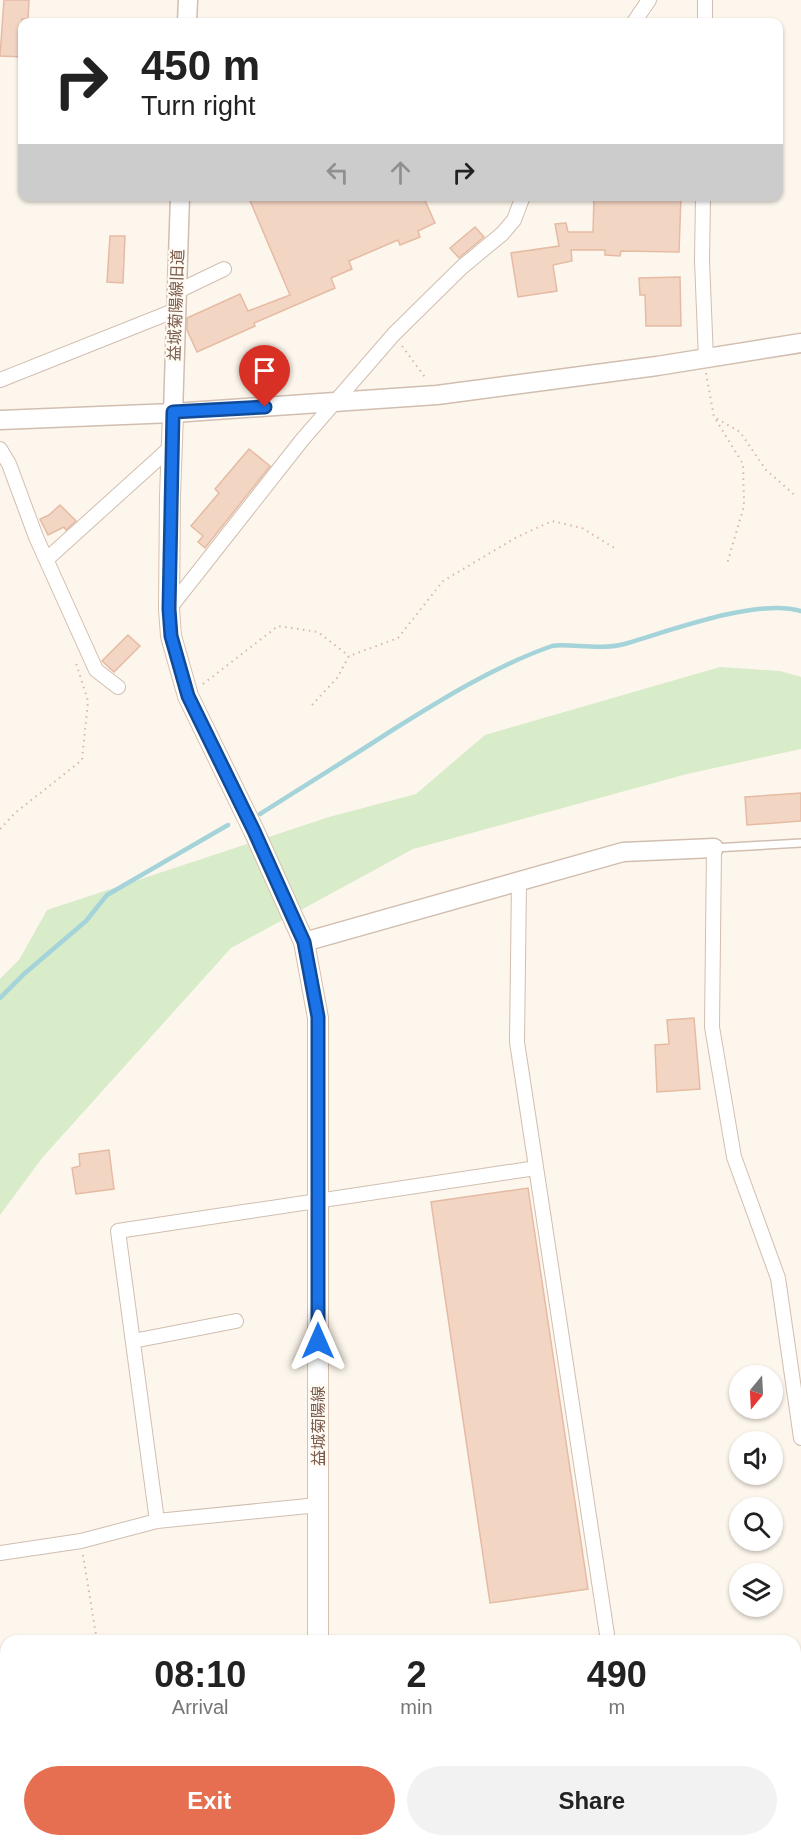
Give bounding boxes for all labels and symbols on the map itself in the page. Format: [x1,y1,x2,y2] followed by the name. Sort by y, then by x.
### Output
[166,249,186,361] street label: 益城菊陽線旧道
[239,345,290,407] pin
[286,1309,350,1373] position arrow
[729,1365,783,1419] north arrow
[310,1386,327,1466] street label: 益城菊陽線

